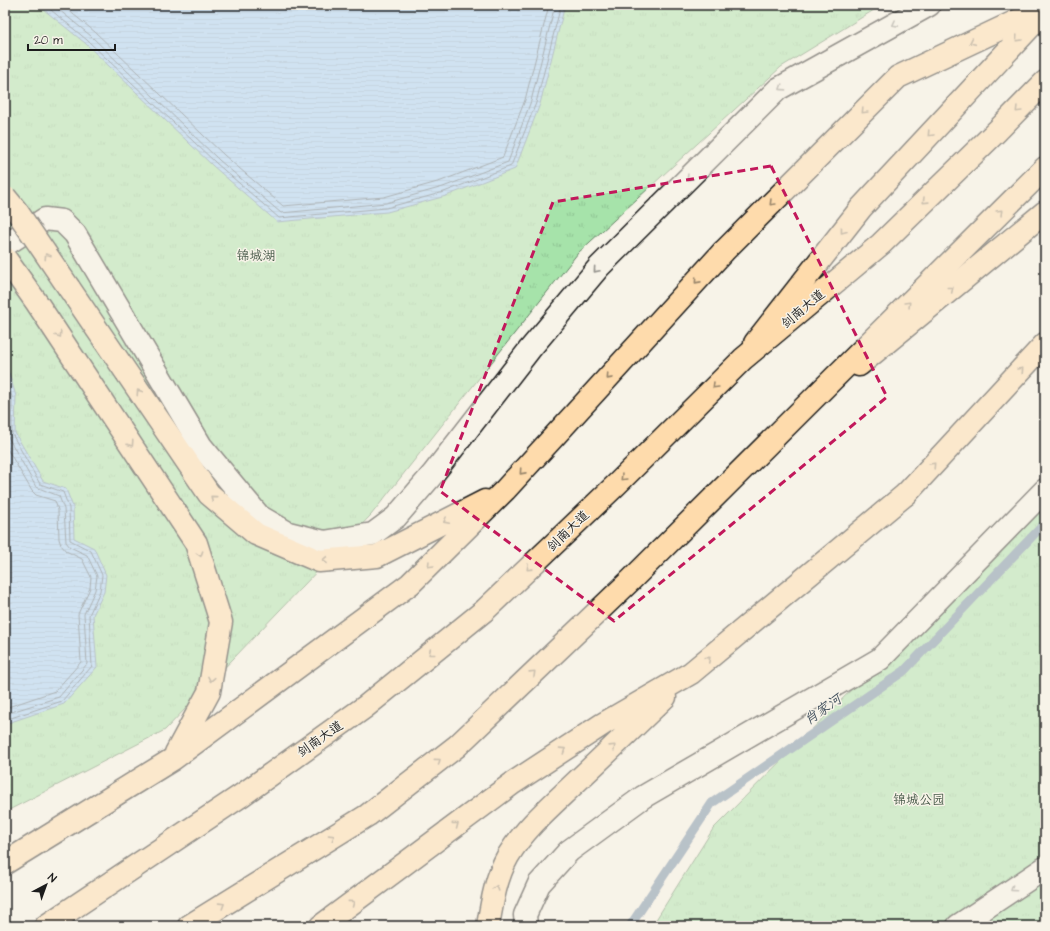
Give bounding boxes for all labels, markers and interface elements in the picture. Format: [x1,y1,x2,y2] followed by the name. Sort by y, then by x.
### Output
[892,19,899,26] one-way arrow
[28,26,115,52] scale bar
[34,32,63,49] text: 20 m
[1016,34,1023,42] one-way arrow
[968,37,976,45] one-way arrow
[779,83,786,91] one-way arrow
[1015,105,1023,113] one-way arrow
[861,106,869,114] one-way arrow
[927,129,934,137] one-way arrow
[686,173,694,181] one-way arrow
[922,196,930,204] one-way arrow
[769,198,777,206] one-way arrow
[995,209,1003,217] one-way arrow
[841,226,848,233] one-way arrow
[236,247,276,265] park label: 锦城湖
[45,253,52,260] one-way arrow
[594,265,601,272] one-way arrow
[694,276,702,284] one-way arrow
[777,285,829,333] street label: 剑南大道
[947,287,954,294] one-way arrow
[903,301,911,309] one-way arrow
[54,331,61,338] one-way arrow
[1016,367,1023,374] one-way arrow
[607,372,614,379] one-way arrow
[712,381,720,389] one-way arrow
[137,389,144,396] one-way arrow
[126,440,134,447] one-way arrow
[928,462,935,470] one-way arrow
[519,468,526,475] one-way arrow
[620,473,628,481] one-way arrow
[210,495,218,503] one-way arrow
[543,506,593,556] street label: 剑南大道
[443,516,450,524] one-way arrow
[195,550,204,557] one-way arrow
[322,556,328,564] one-way arrow
[427,560,435,567] one-way arrow
[526,563,534,571] one-way arrow
[429,649,436,656] one-way arrow
[703,656,710,663] one-way arrow
[528,670,536,678] one-way arrow
[208,676,216,682] one-way arrow
[800,689,848,730] water label: 肖家河
[294,717,346,761] street label: 剑南大道
[608,744,616,752] one-way arrow
[558,748,565,755] one-way arrow
[433,759,440,766] one-way arrow
[893,791,945,809] park label: 锦城公园
[452,823,459,830] one-way arrow
[328,834,335,841] one-way arrow
[26,865,66,905] north arrow
[45,870,60,886] text: N
[1010,884,1017,891] one-way arrow
[491,885,500,892] one-way arrow
[348,900,355,908] one-way arrow
[218,903,225,910] one-way arrow

